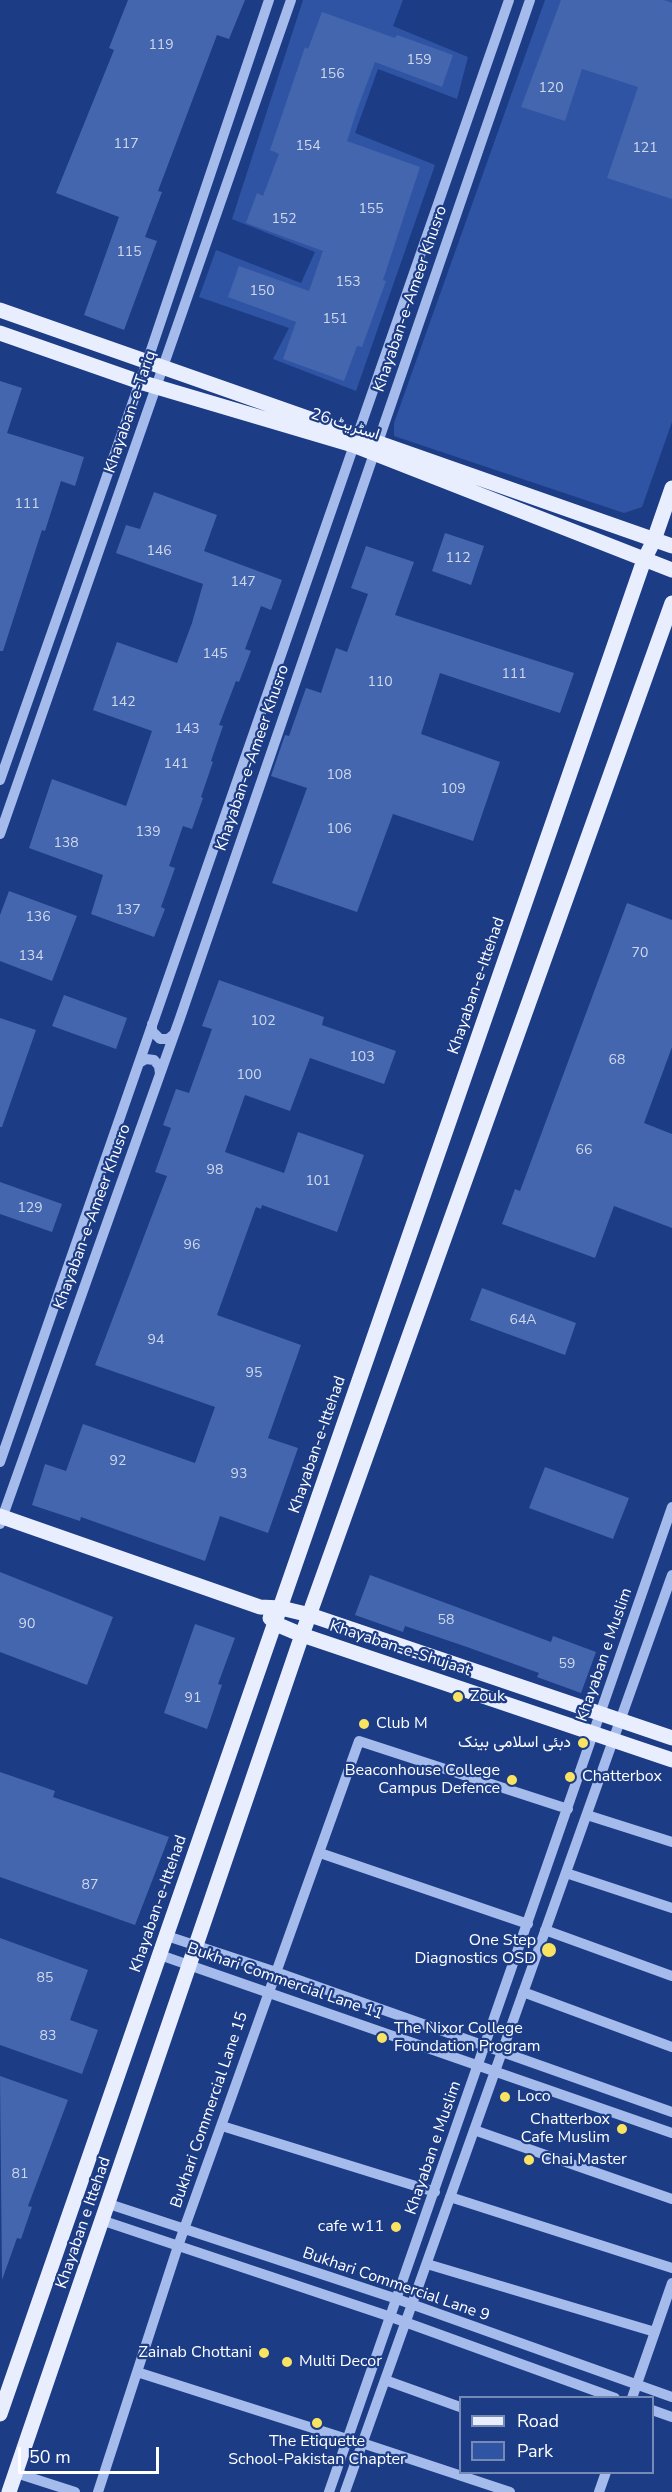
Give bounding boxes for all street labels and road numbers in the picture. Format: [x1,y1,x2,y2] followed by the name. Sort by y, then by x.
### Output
[370,203,452,395] street label: Khayaban-e-Ameer Khusro
[101,348,161,476] street label: Khayaban-e-Tariq
[308,405,382,445] street label: اسٹریٹ 26
[212,662,294,854] street label: Khayaban-e-Ameer Khusro
[445,915,509,1057] street label: Khayaban-e-Ittehad
[51,1122,135,1312] street label: Khayaban-e-Ameer Khusro
[286,1374,350,1516] street label: Khayaban-e-Ittehad
[573,1586,637,1724] street label: Khayaban e Muslim
[327,1617,473,1681] street label: Khayaban-e-Shujaat
[127,1833,191,1975] street label: Khayaban-e-Ittehad
[184,1939,386,2025] street label: Bukhari Commercial Lane 11
[167,2009,253,2211] street label: Bukhari Commercial Lane 15
[402,2079,466,2217] street label: Khayaban e Muslim
[52,2155,116,2291] street label: Khayaban e Ittehad
[300,2244,492,2326] street label: Bukhari Commercial Lane 9

